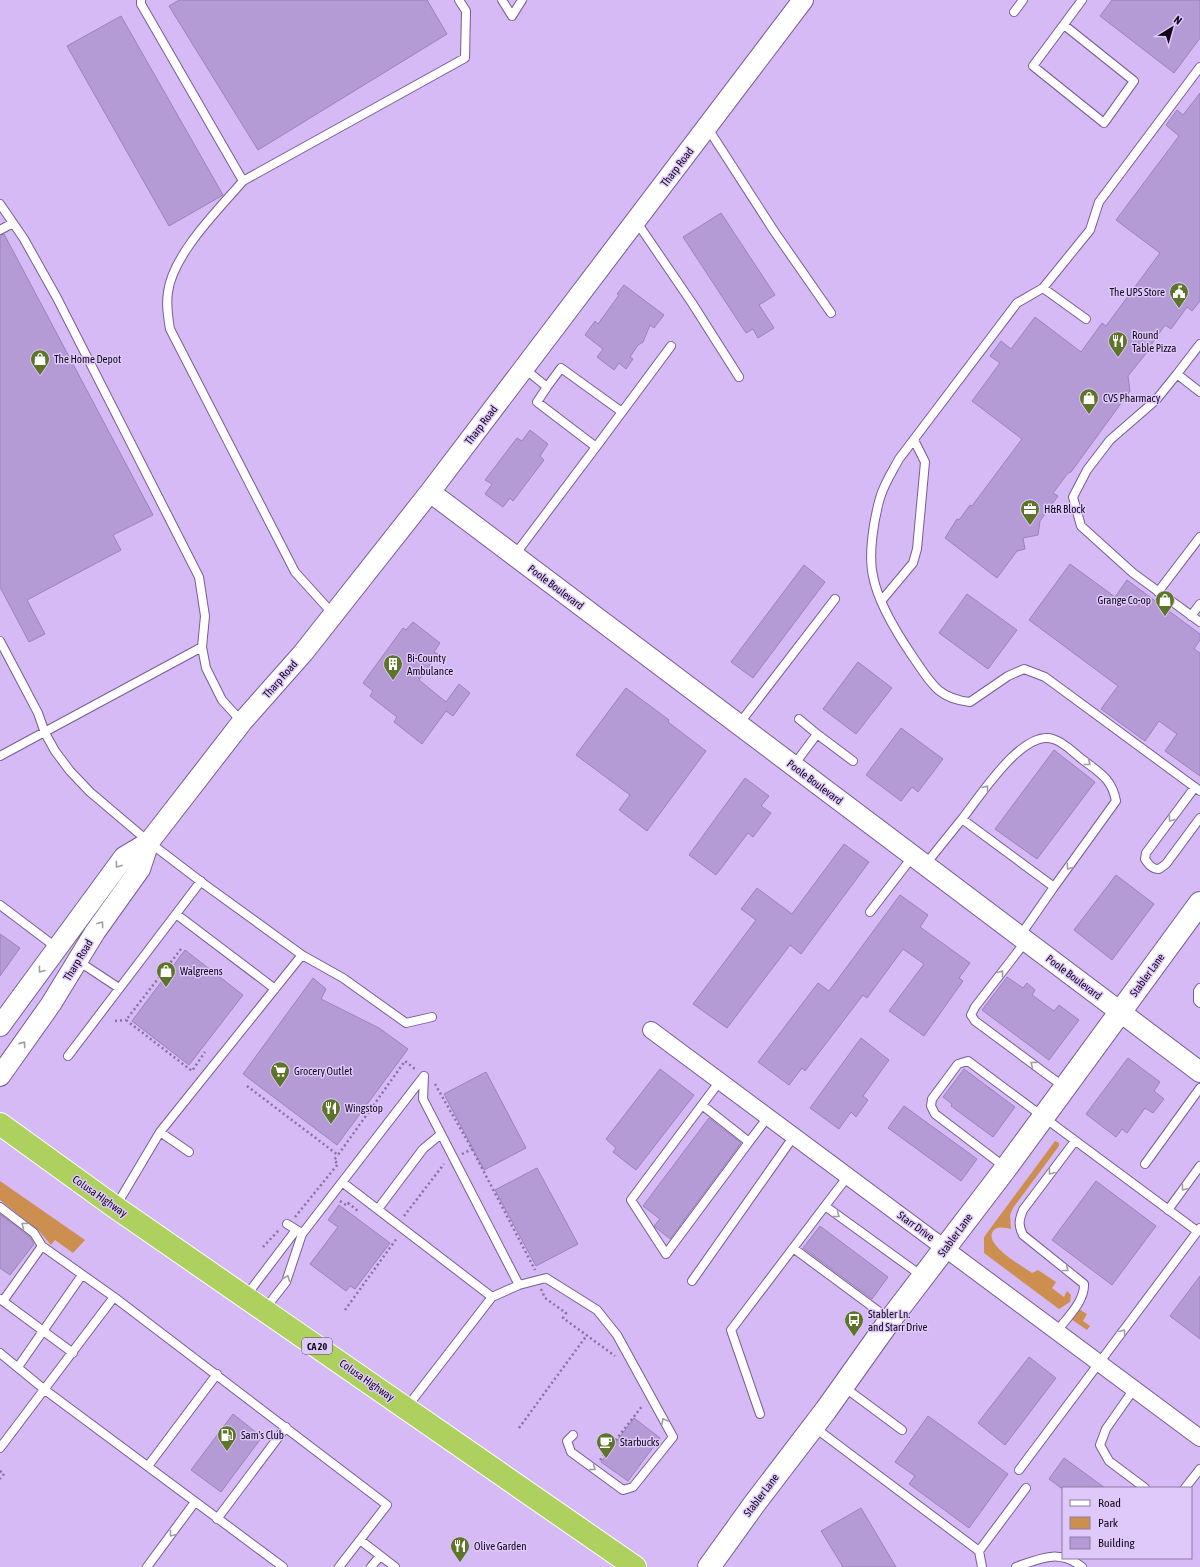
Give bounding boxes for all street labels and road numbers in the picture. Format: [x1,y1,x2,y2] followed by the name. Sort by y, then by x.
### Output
[658,145,696,189] street label: Tharp Road
[462,403,500,447] street label: Tharp Road
[526,562,586,612] street label: Poole Boulevard
[260,658,300,700] street label: Tharp Road
[785,757,845,807] street label: Poole Boulevard
[61,937,95,983] street label: Tharp Road
[1127,951,1167,999] street label: Stabler Lane
[1044,952,1104,1002] street label: Poole Boulevard
[70,1173,130,1220] street label: Colusa Highway
[895,1209,937,1243] street label: Starr Drive
[935,1211,975,1259] street label: Stabler Lane
[302,1338,332,1354] road number: CA 20
[337,1357,397,1404] street label: Colusa Highway
[741,1471,781,1519] street label: Stabler Lane

